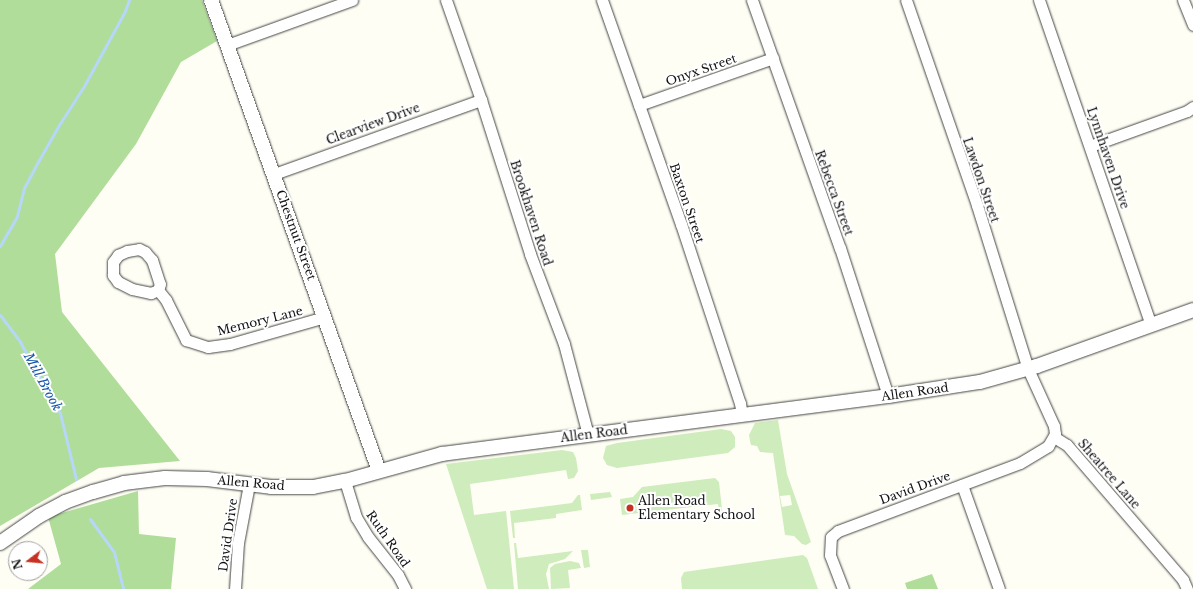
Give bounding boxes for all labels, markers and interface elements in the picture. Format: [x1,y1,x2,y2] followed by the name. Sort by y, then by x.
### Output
[664,51,738,89] street label: Onyx Street
[324,100,422,148] street label: Clearview Drive
[1084,105,1132,211] street label: Lynnhaven Drive
[960,136,1002,224] street label: Lawdon Street
[812,148,856,238] street label: Rebecca Street
[507,158,555,268] street label: Brookhaven Road
[667,161,707,245] street label: Baxton Street
[273,188,319,282] street label: Chestnut Street
[216,303,304,339] street label: Memory Lane
[20,350,64,414] water label: Mill Brook
[881,380,949,404] street label: Allen Road
[560,423,628,445] street label: Allen Road
[1075,436,1143,512] street label: Sheatree Lane
[878,469,952,507] street label: David Drive
[217,473,285,493] street label: Allen Road
[638,494,756,522] place label: Allen Road Elementary School
[216,497,240,573] street label: David Drive
[625,503,635,513] marker: Allen Road Elementary School
[363,508,413,570] street label: Ruth Road
[8,541,48,581] north arrow
[9,557,26,571] text: N

